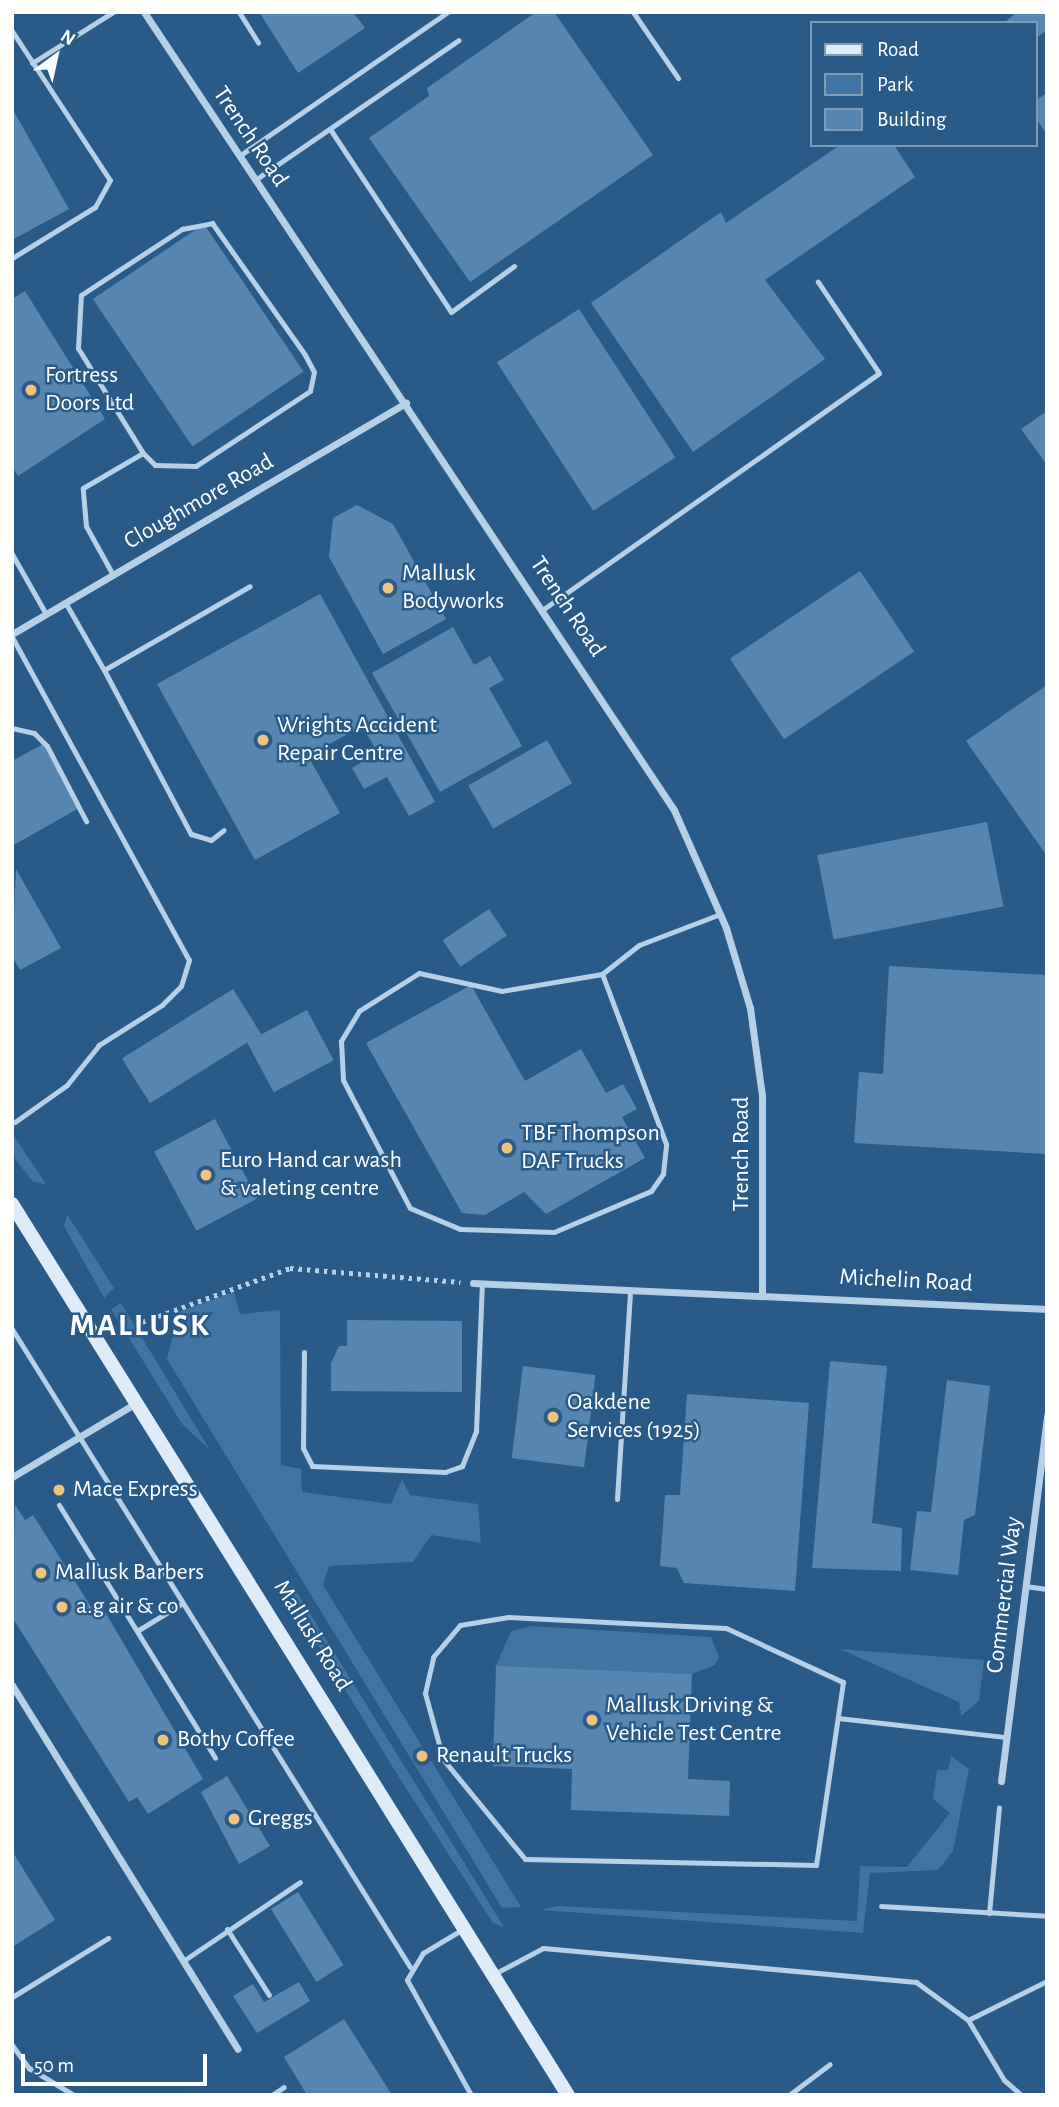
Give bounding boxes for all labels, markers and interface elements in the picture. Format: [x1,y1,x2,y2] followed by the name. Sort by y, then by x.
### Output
[21,21,91,91] north arrow
[810,21,1038,147] legend
[57,26,78,50] text: N
[877,39,919,60] text: Road
[877,74,913,95] text: Park
[206,81,294,193] street label: Trench Road
[877,109,946,130] text: Building
[45,362,134,418] place label: Fortress Doors Ltd
[23,382,39,398] marker: Fortress Doors Ltd
[119,448,279,556] street label: Cloughmore Road
[523,551,611,663] street label: Trench Road
[402,560,504,616] place label: Mallusk Bodyworks
[380,580,396,596] marker: Mallusk Bodyworks
[277,712,437,768] place label: Wrights Accident Repair Centre
[255,732,271,748] marker: Wrights Accident Repair Centre
[728,1097,756,1211] street label: Trench Road
[521,1120,660,1176] place label: TBF Thompson DAF Trucks
[499,1140,515,1156] marker: TBF Thompson DAF Trucks
[220,1147,402,1203] place label: Euro Hand car wash & valeting centre
[198,1167,214,1183] marker: Euro Hand car wash & valeting centre
[839,1263,973,1299] street label: Michelin Road
[70,1306,210,1344] district label: MALLUSK
[567,1389,701,1445] place label: Oakdene Services (1925)
[545,1409,561,1425] marker: Oakdene Services (1925)
[73,1476,198,1504] place label: Mace Express
[51,1482,67,1498] marker: Mace Express
[981,1515,1029,1675] street label: Commercial Way
[55,1559,204,1587] place label: Mallusk Barbers
[33,1565,49,1581] marker: Mallusk Barbers
[267,1575,357,1697] street label: Mallusk Road
[76,1593,178,1621] place label: a.g air & co
[54,1599,70,1615] marker: a.g air & co
[606,1692,782,1748] place label: Mallusk Driving & Vehicle Test Centre
[584,1712,600,1728] marker: Mallusk Driving & Vehicle Test Centre
[177,1726,295,1754] place label: Bothy Coffee
[155,1732,171,1748] marker: Bothy Coffee
[436,1742,572,1770] place label: Renault Trucks
[414,1748,430,1764] marker: Renault Trucks
[248,1805,313,1833] place label: Greggs
[226,1811,242,1827] marker: Greggs
[24,2040,210,2084] scale bar
[34,2055,74,2076] text: 50 m

